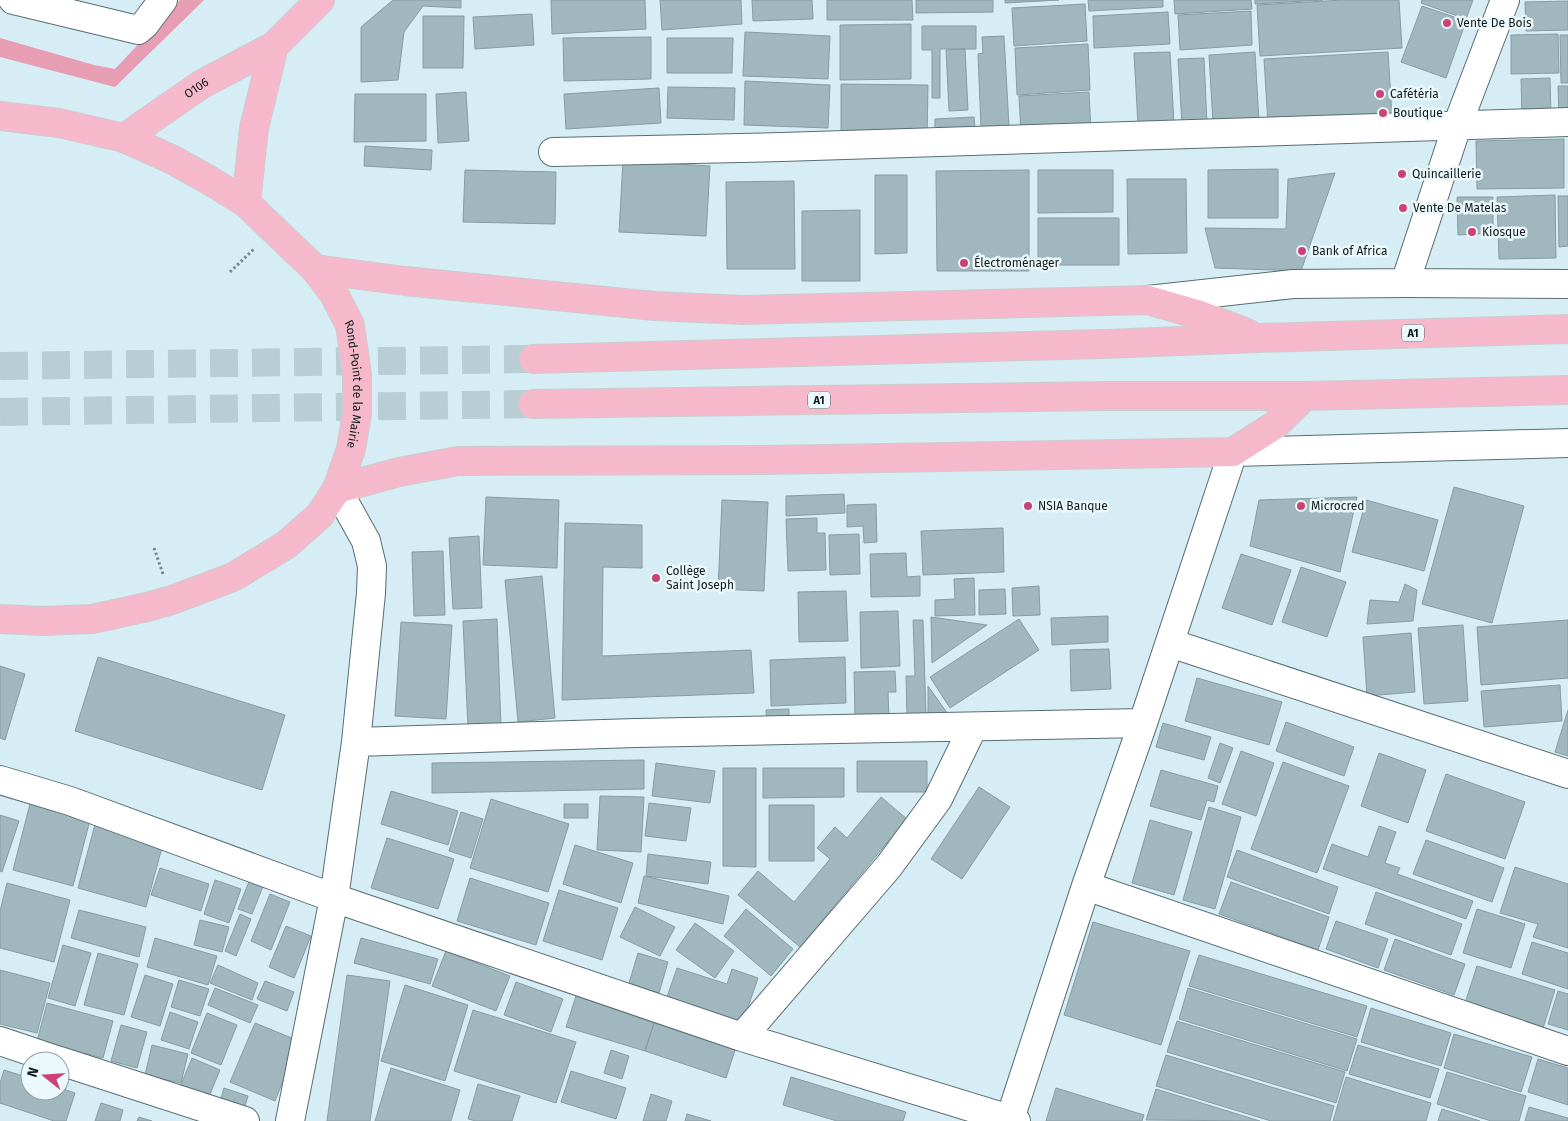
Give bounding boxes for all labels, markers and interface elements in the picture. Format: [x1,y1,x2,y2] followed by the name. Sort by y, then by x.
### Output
[1457,16,1532,30] place label: Vente De Bois
[1441,17,1453,29] marker: Vente De Bois
[181,75,211,101] street label: O106
[1390,87,1439,101] place label: Cafétéria
[1374,88,1386,100] marker: Cafétéria
[1393,106,1443,120] place label: Boutique
[1377,107,1389,119] marker: Boutique
[1412,167,1481,181] place label: Quincaillerie
[1396,168,1408,180] marker: Quincaillerie
[1413,201,1507,215] place label: Vente De Matelas
[1397,202,1409,214] marker: Vente De Matelas
[1482,225,1526,239] place label: Kiosque
[1466,226,1478,238] marker: Kiosque
[1312,244,1387,258] place label: Bank of Africa
[1296,245,1308,257] marker: Bank of Africa
[974,255,1060,270] place label: Électroménager
[958,257,970,269] marker: Électroménager
[342,318,364,449] street label: Rond-Point de la Mairie
[1402,324,1424,342] road number: A1
[808,392,830,408] road number: A1
[1038,499,1108,513] place label: NSIA Banque
[1311,499,1364,513] place label: Microcred
[1022,500,1034,512] marker: NSIA Banque
[1295,500,1307,512] marker: Microcred
[666,564,734,592] place label: Collège Saint Joseph
[650,572,662,584] marker: Collège Saint Joseph
[20,1051,70,1101] north arrow
[24,1065,43,1079] text: N

